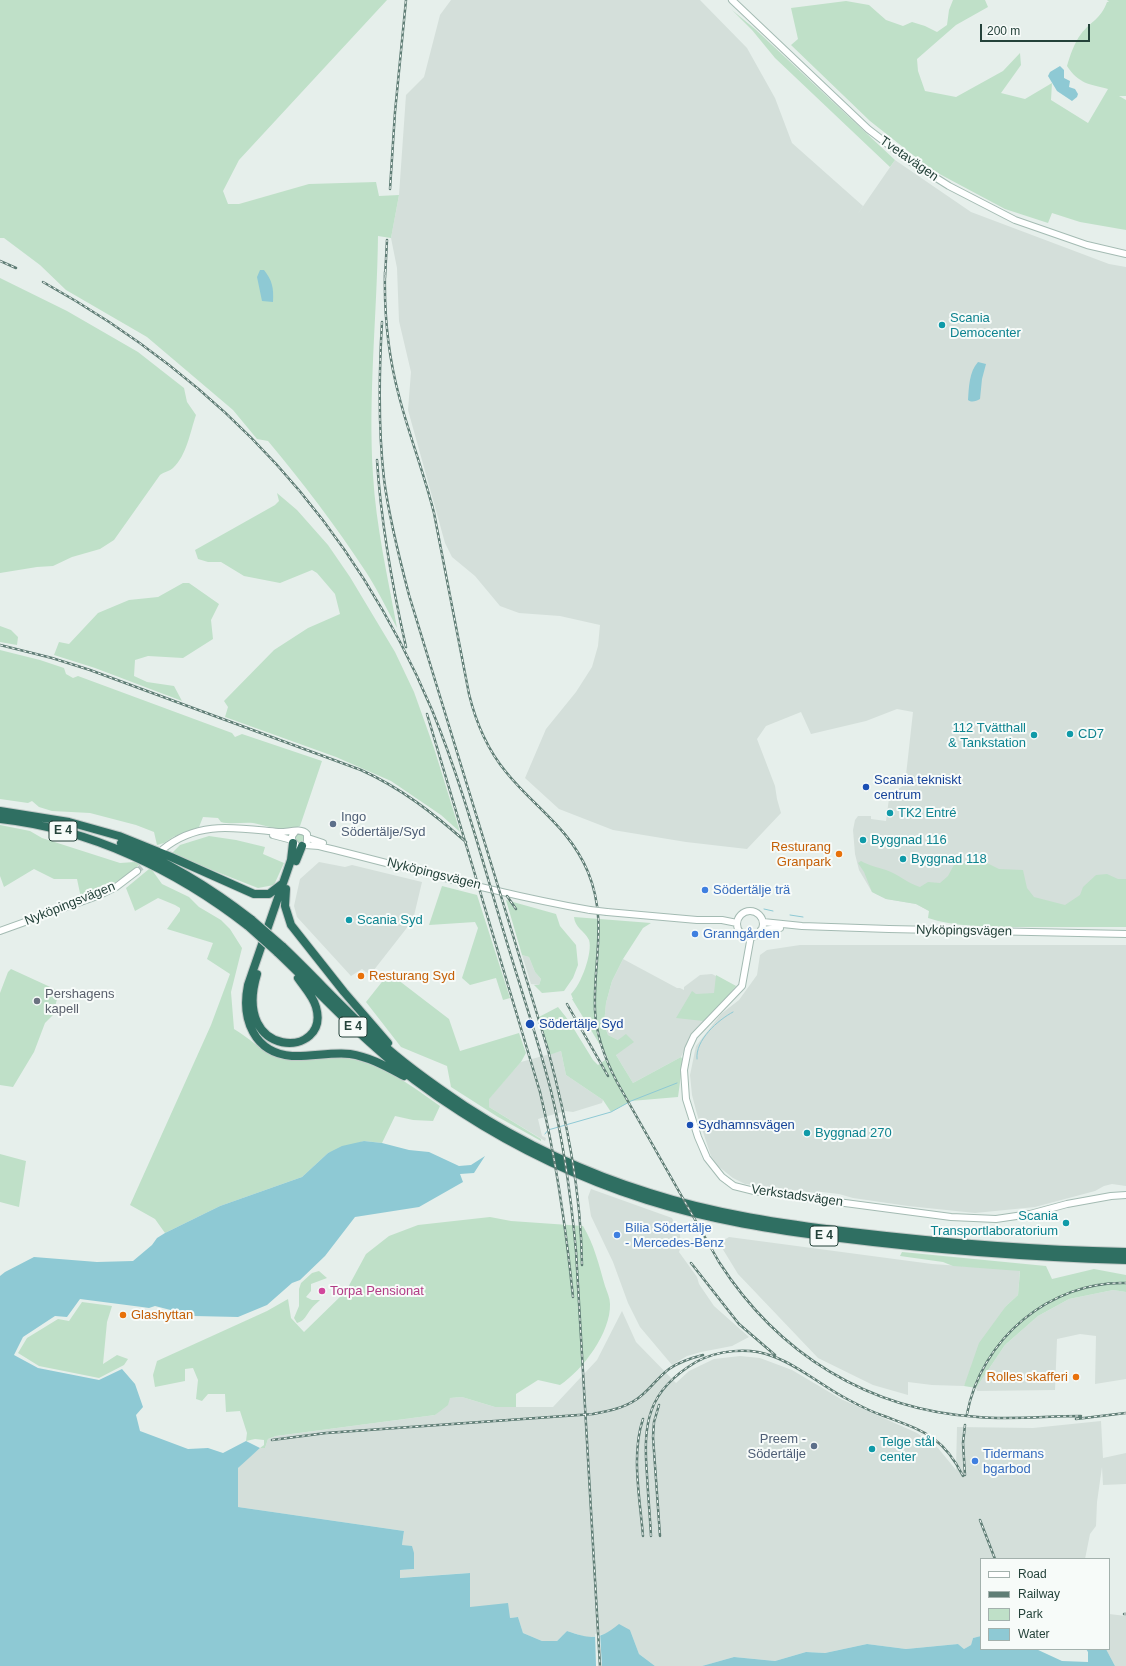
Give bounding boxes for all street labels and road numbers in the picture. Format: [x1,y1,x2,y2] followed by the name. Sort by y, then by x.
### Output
[877,133,941,185] street label: Tvetavägen
[49,821,77,841] road number: E 4
[385,855,483,893] street label: Nyköpingsvägen
[23,879,117,929] street label: Nyköpingsvägen
[916,922,1012,940] street label: Nyköpingsvägen
[339,1017,367,1037] road number: E 4
[750,1182,844,1210] street label: Verkstadsvägen
[810,1226,838,1246] road number: E 4

